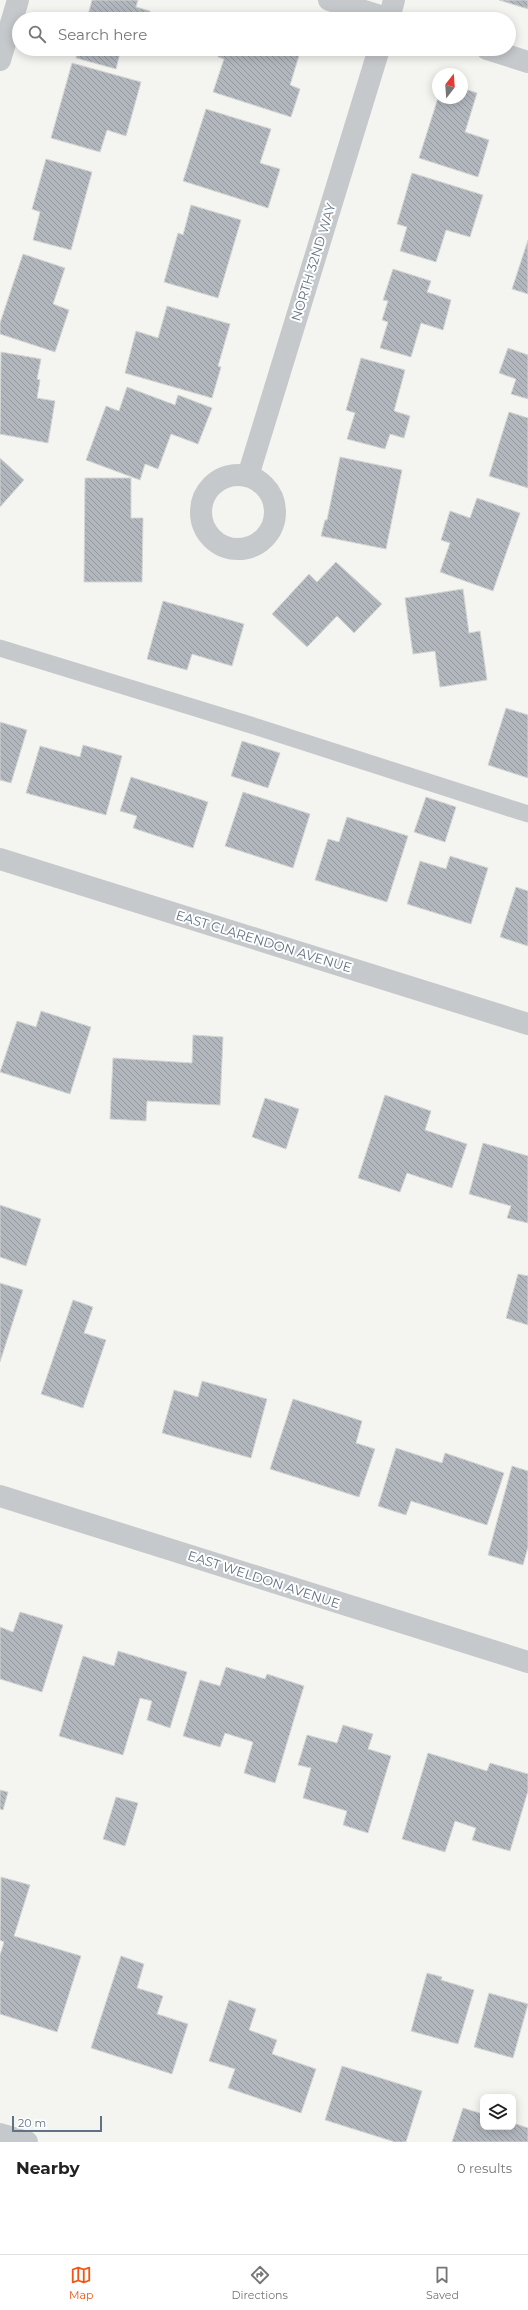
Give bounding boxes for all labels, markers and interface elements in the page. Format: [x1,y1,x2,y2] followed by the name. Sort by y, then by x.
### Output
[12,12,516,56] search box
[26,23,48,45] icon: search
[58,25,147,44] text: Search here
[432,68,468,104] north arrow
[287,200,339,323] street label: NORTH 32ND WAY
[174,907,354,975] street label: EAST CLARENDON AVENUE
[186,1547,342,1611] street label: EAST WELDON AVENUE
[480,2094,516,2130] map controls
[480,2094,516,2130] button: layers
[12,2114,102,2133] scale bar
[18,2116,46,2130] text: 20 m
[16,2158,80,2178] text: Nearby
[457,2160,512,2176] text: 0 results
[69,2264,93,2302] tab: Map
[232,2264,288,2302] tab: Directions
[426,2264,459,2302] tab: Saved

